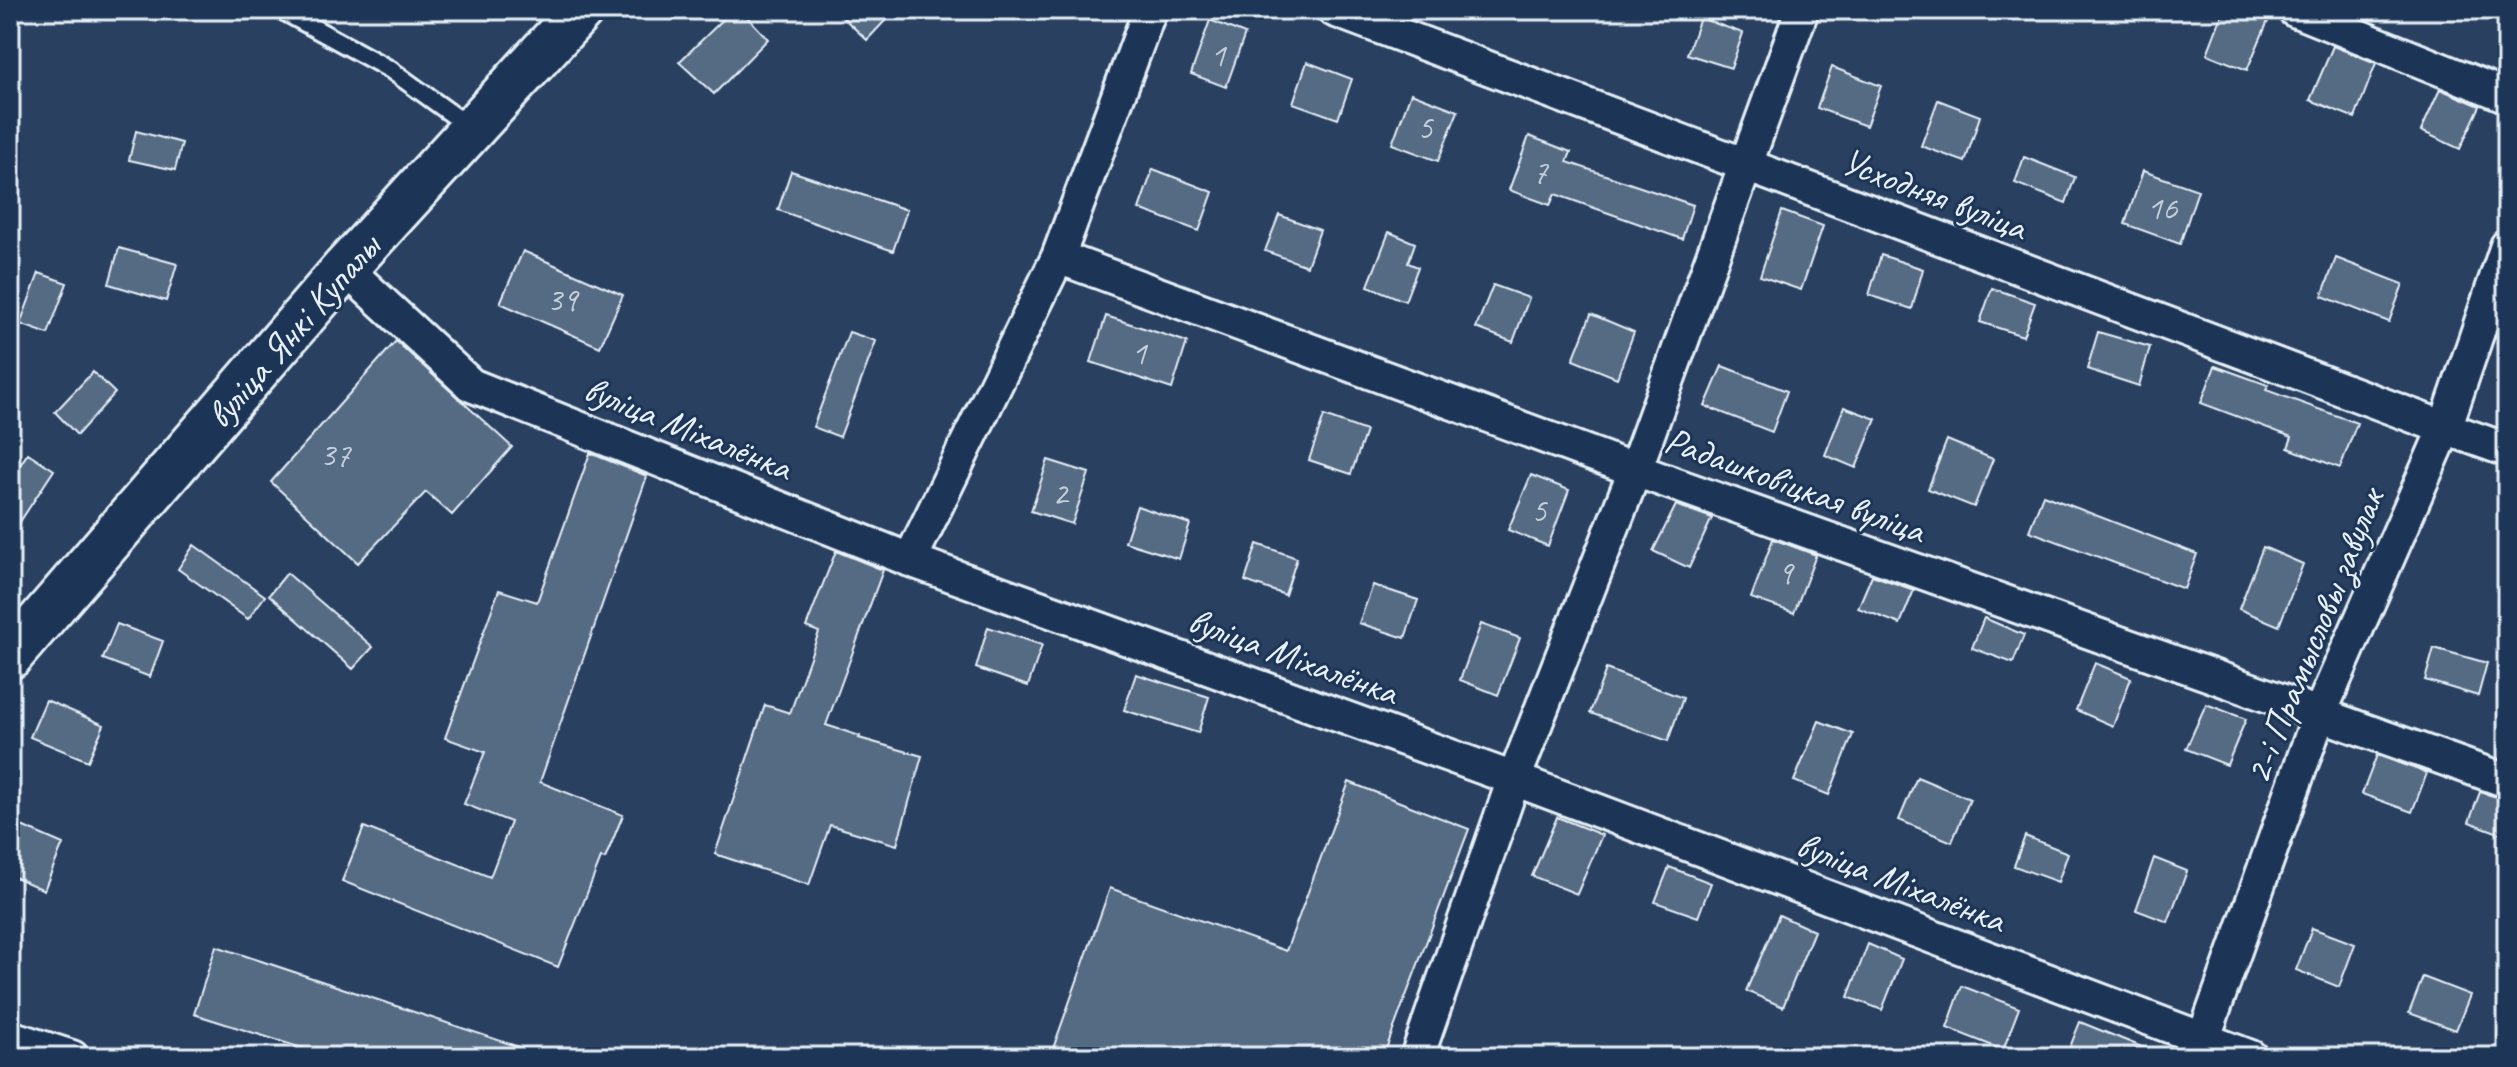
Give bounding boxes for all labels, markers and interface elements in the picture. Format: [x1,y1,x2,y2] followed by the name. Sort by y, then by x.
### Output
[1210,33,1227,76] house number: 1
[1417,106,1434,149] house number: 5
[1835,137,2035,252] street label: Усходняя вуліца
[1532,150,1549,193] house number: 7
[2147,186,2179,229] house number: 16
[196,222,392,438] street label: вуліца Янкі Купалы
[547,278,580,321] house number: 39
[1131,331,1148,374] house number: 1
[577,365,801,492] street label: вуліца Міхалёнка
[1659,416,1934,555] street label: Радашковіцкая вуліца
[320,433,352,476] house number: 37
[1052,471,1070,514] house number: 2
[2234,478,2396,790] street label: 2-і Прамысловы завулак
[1531,489,1548,532] house number: 5
[1777,551,1795,594] house number: 9
[1182,596,1406,716] street label: вуліца Міхалёнка
[1790,821,2014,944] street label: вуліца Міхалёнка

